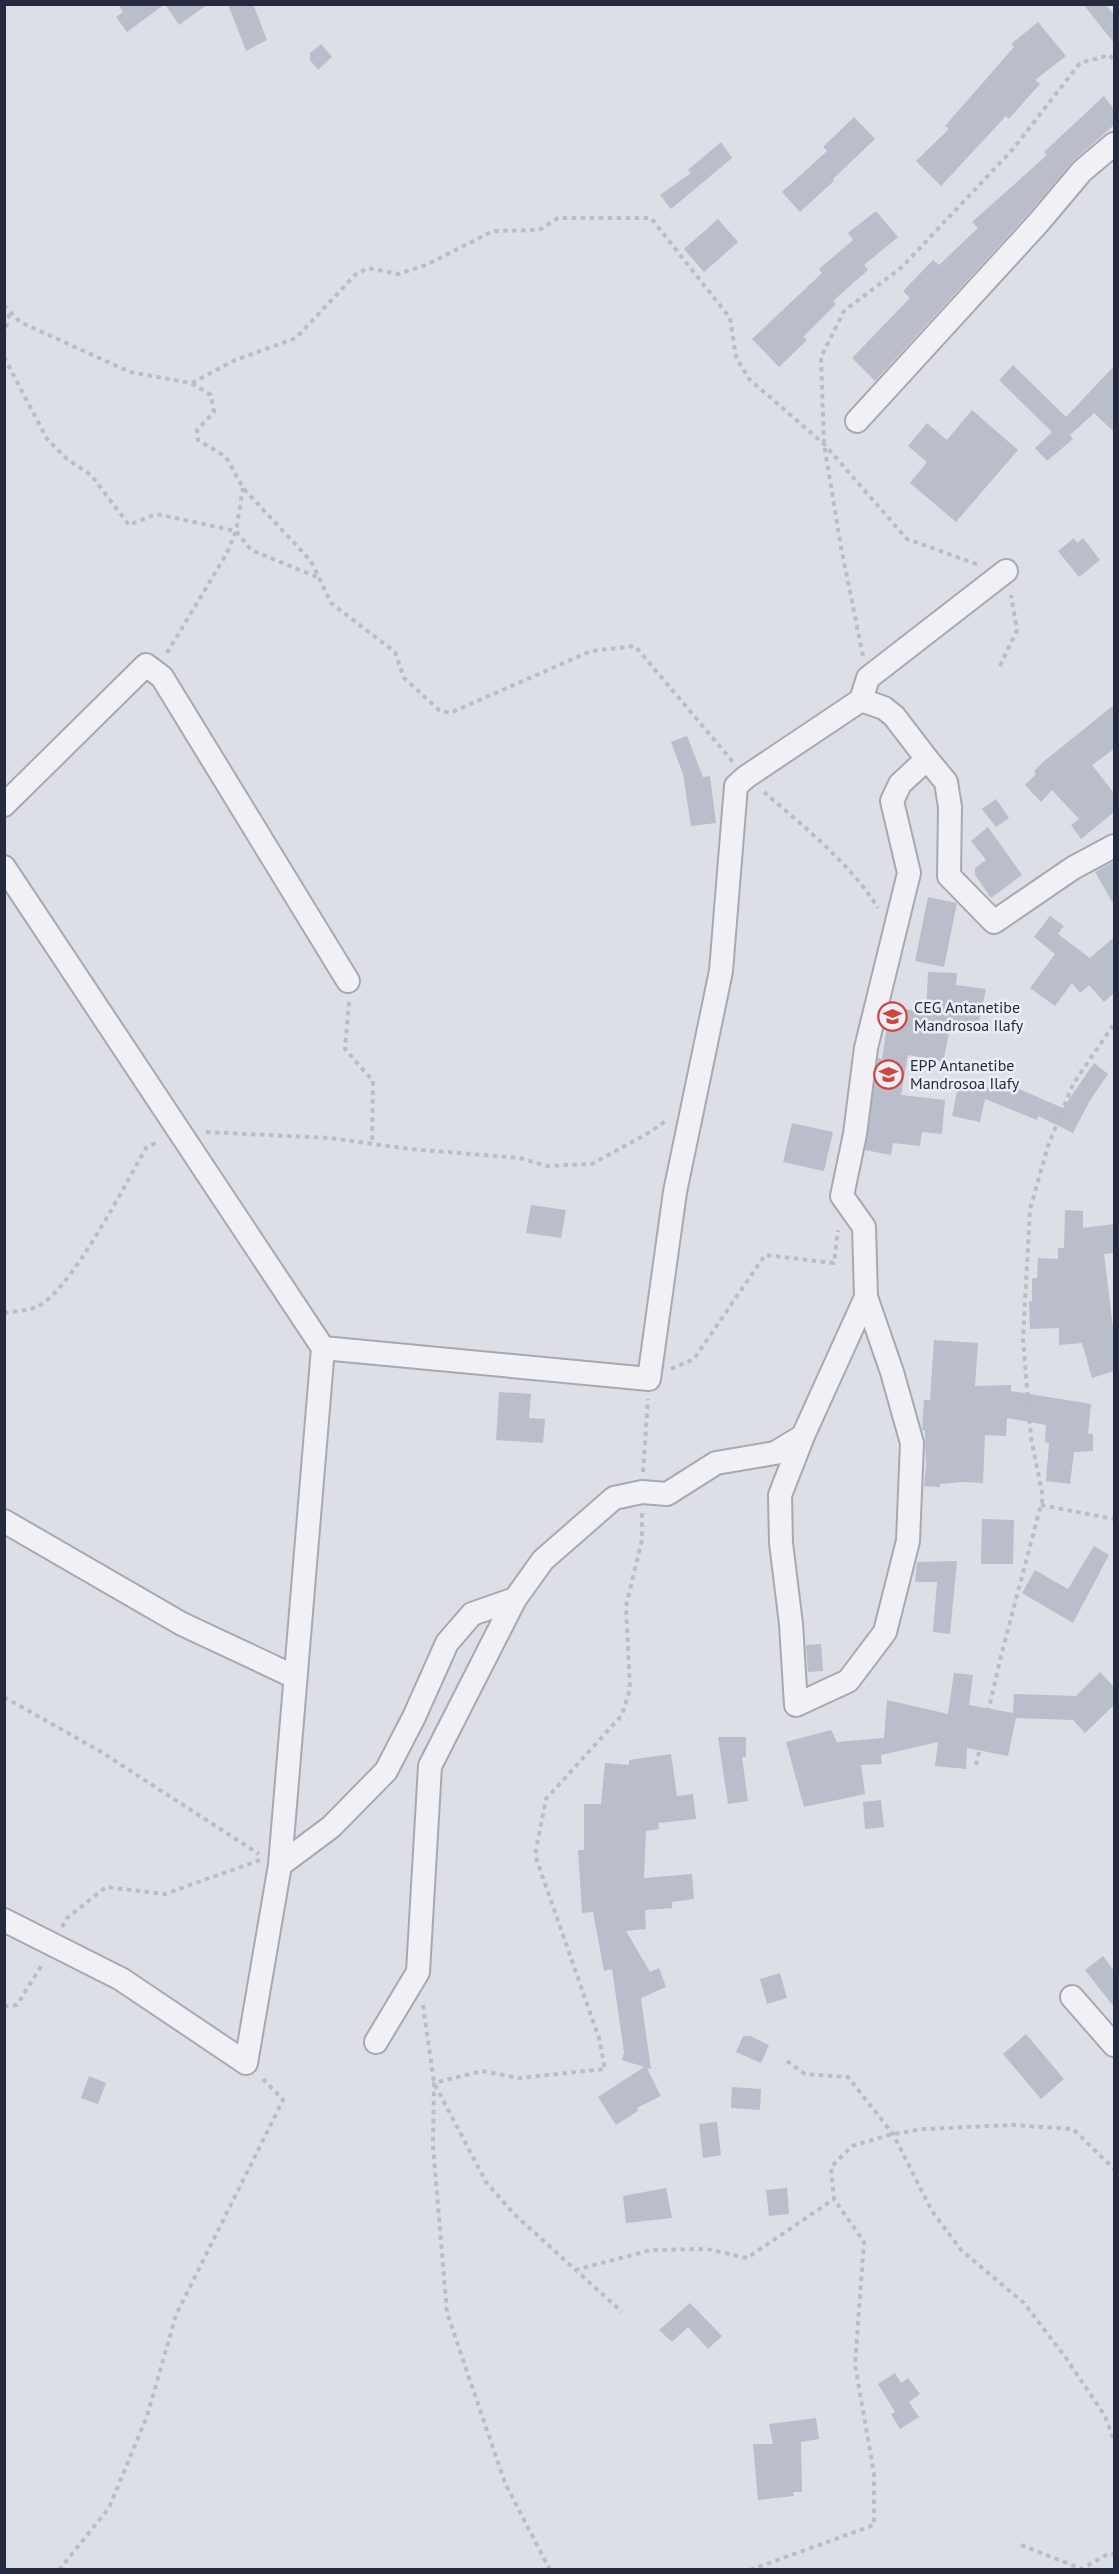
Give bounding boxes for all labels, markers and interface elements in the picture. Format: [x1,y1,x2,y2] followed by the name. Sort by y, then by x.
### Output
[914,997,1024,1035] place label: CEG Antanetibe Mandrosoa Ilafy
[877,1000,909,1032] school or university icon: CEG Antanetibe Mandrosoa Ilafy
[910,1055,1020,1093] place label: EPP Antanetibe Mandrosoa Ilafy
[873,1058,905,1090] school or university icon: EPP Antanetibe Mandrosoa Ilafy

